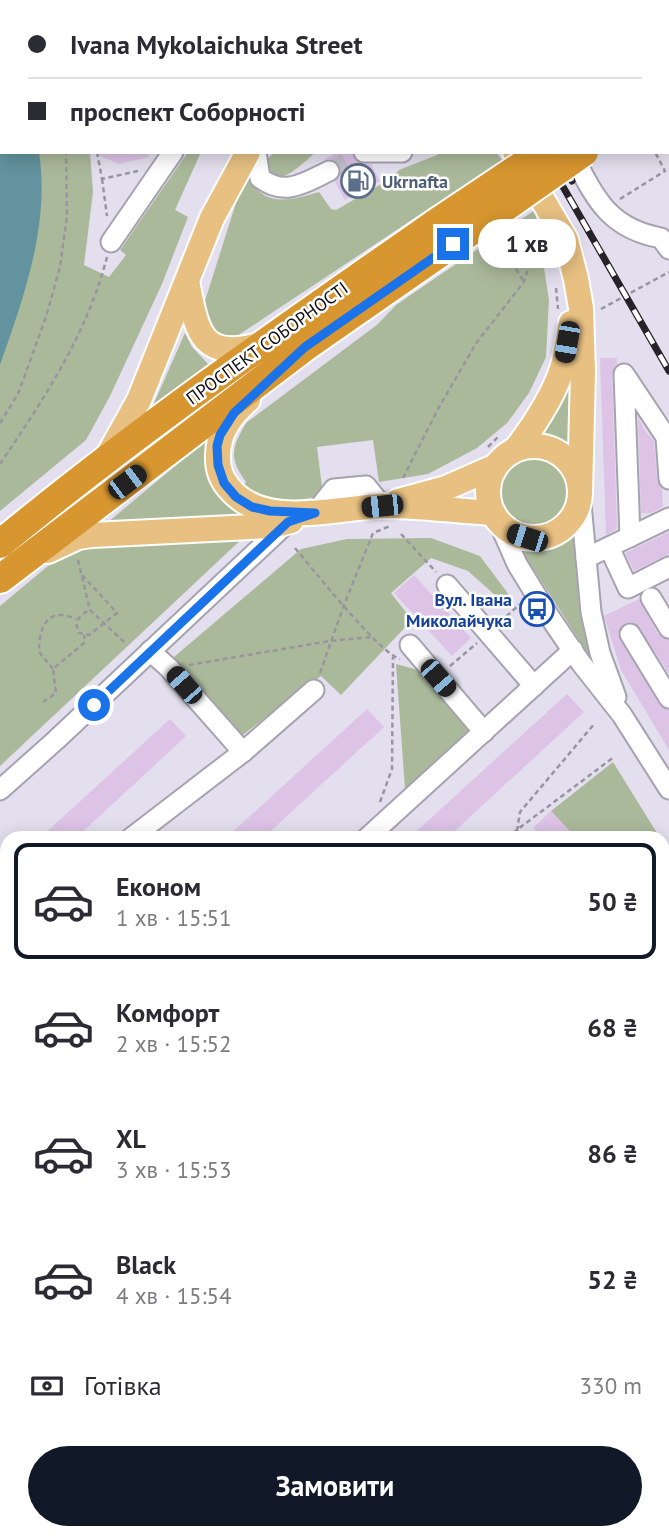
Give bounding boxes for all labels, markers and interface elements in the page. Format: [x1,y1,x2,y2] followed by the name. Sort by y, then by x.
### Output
[70,28,363,61] text: Ivana Mykolaichuka Street
[70,95,306,128] text: проспект Соборності
[339,162,377,200] fuel station icon: Ukrnafta
[382,170,448,193] place label: Ukrnafta
[477,219,576,268] callout: 1 хв
[437,228,469,260] route end
[506,229,548,258] text: 1 хв
[181,276,353,410] street label: ПРОСПЕКТ СОБОРНОСТІ
[554,319,581,365] car
[104,461,151,503] car
[361,493,404,519] car
[504,522,551,554] car
[406,588,512,632] place label: Вул. Івана Миколайчука
[518,590,556,628] bus stop icon: Вул. Івана Миколайчука
[417,655,460,701] car
[163,662,206,708] car
[78,689,110,721] route start
[32,870,95,933] icon: car
[116,870,201,903] text: Економ
[587,885,638,918] text: 50 ₴
[116,903,232,932] text: 1 хв · 15:51
[32,996,95,1059] icon: car
[116,996,219,1029] text: Комфорт
[587,1011,638,1044] text: 68 ₴
[116,1029,232,1058] text: 2 хв · 15:52
[32,1122,95,1185] icon: car
[116,1122,146,1155] text: XL
[587,1137,638,1170] text: 86 ₴
[116,1155,232,1184] text: 3 хв · 15:53
[32,1248,95,1311] icon: car
[116,1248,176,1281] text: Black
[587,1263,638,1296] text: 52 ₴
[116,1281,232,1310] text: 4 хв · 15:54
[28,1367,66,1405] icon: cash
[84,1369,162,1402] text: Готівка
[580,1371,642,1400] text: 330 m
[28,1446,642,1526] button: Замовити

